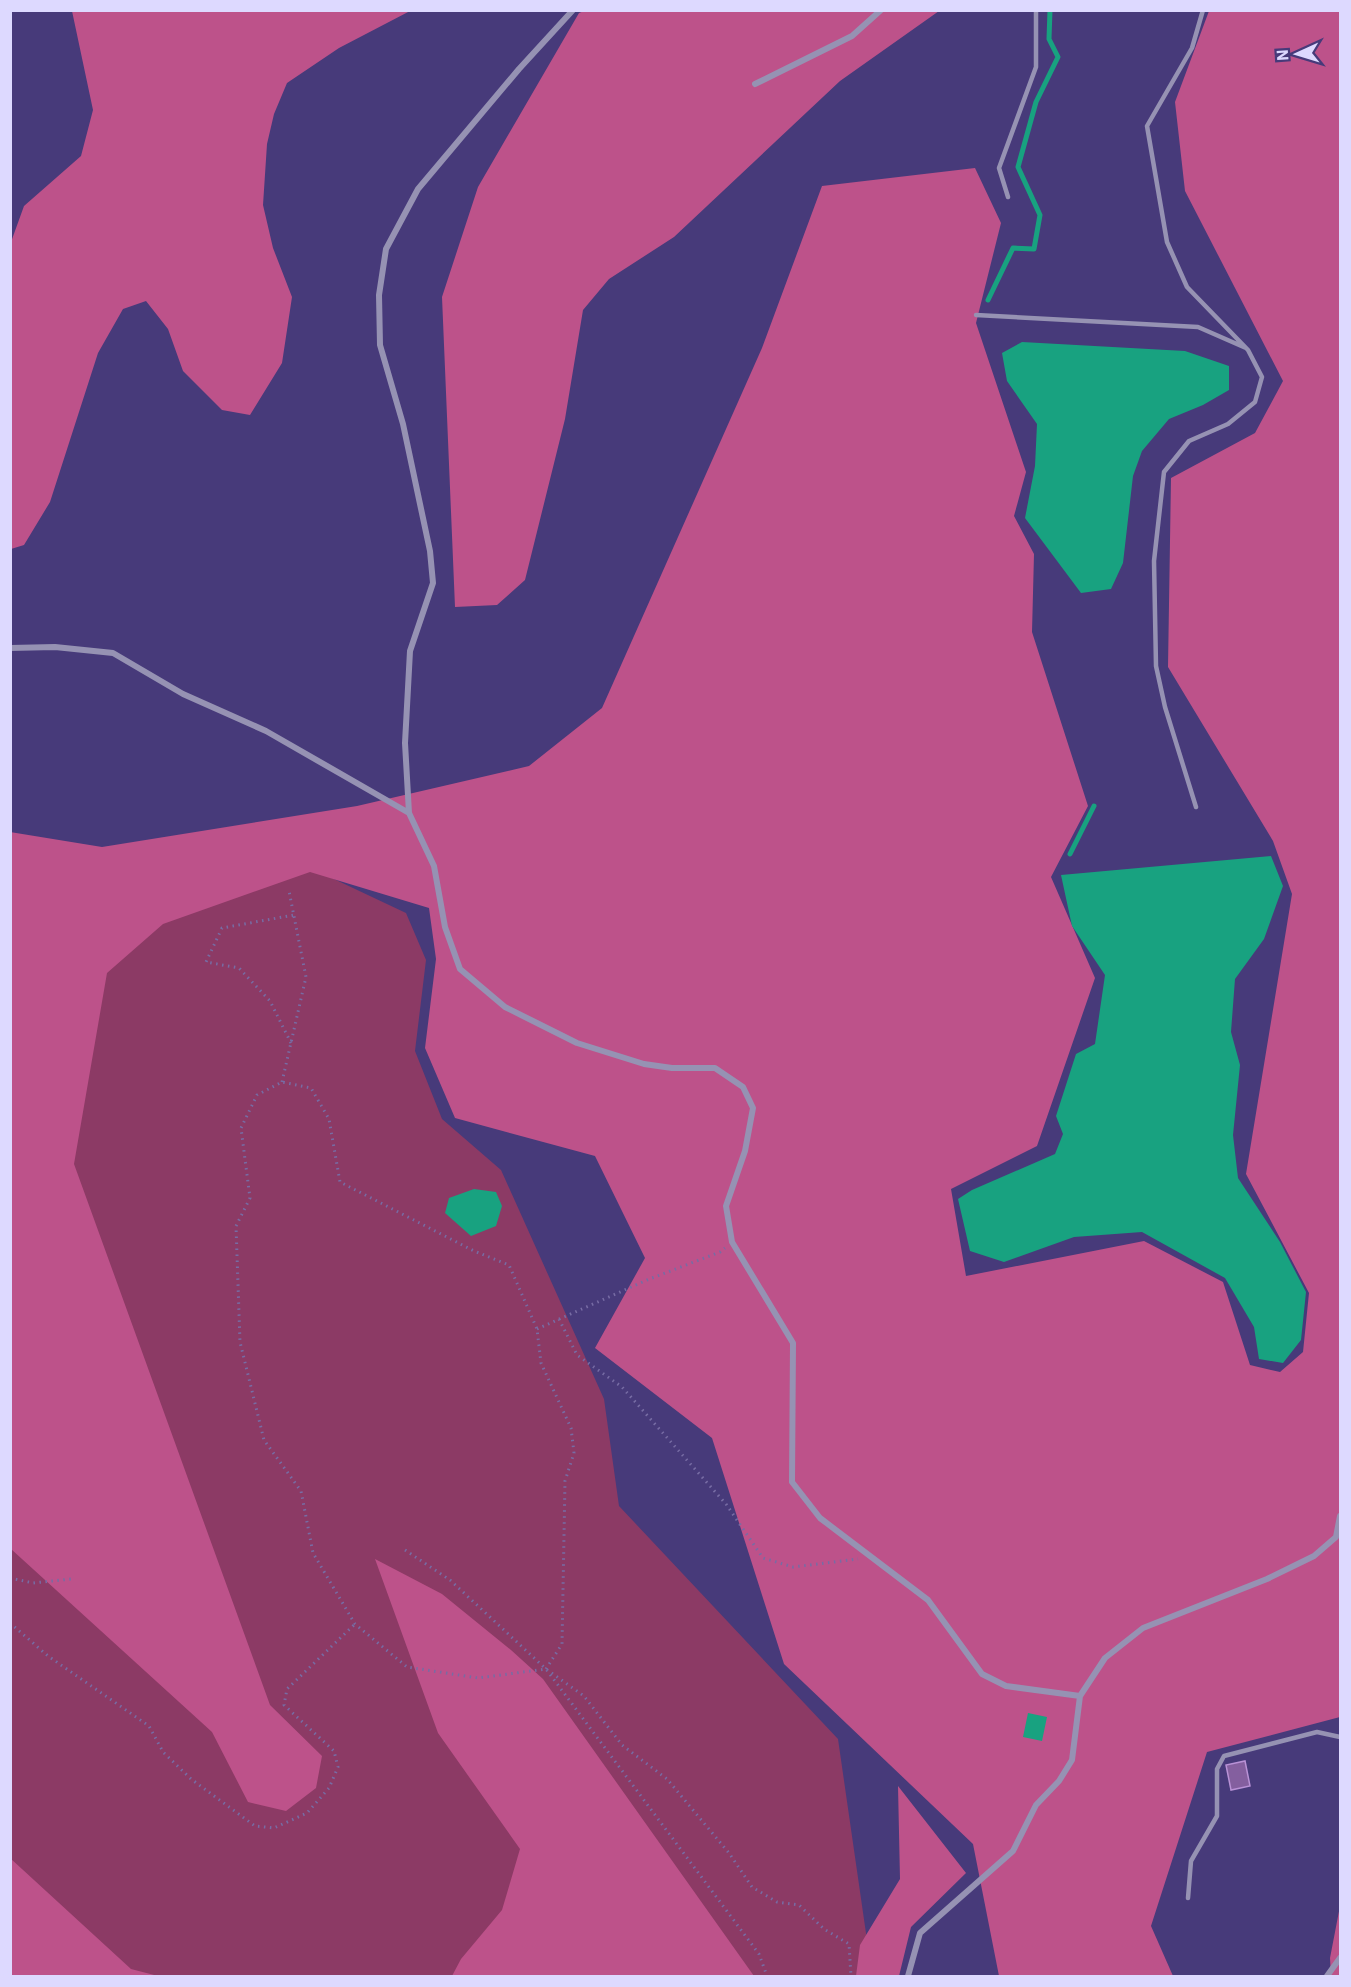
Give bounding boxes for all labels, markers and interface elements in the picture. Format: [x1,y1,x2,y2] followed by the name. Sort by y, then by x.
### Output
[1267,24,1327,84] north arrow
[1272,49,1292,62] text: N

